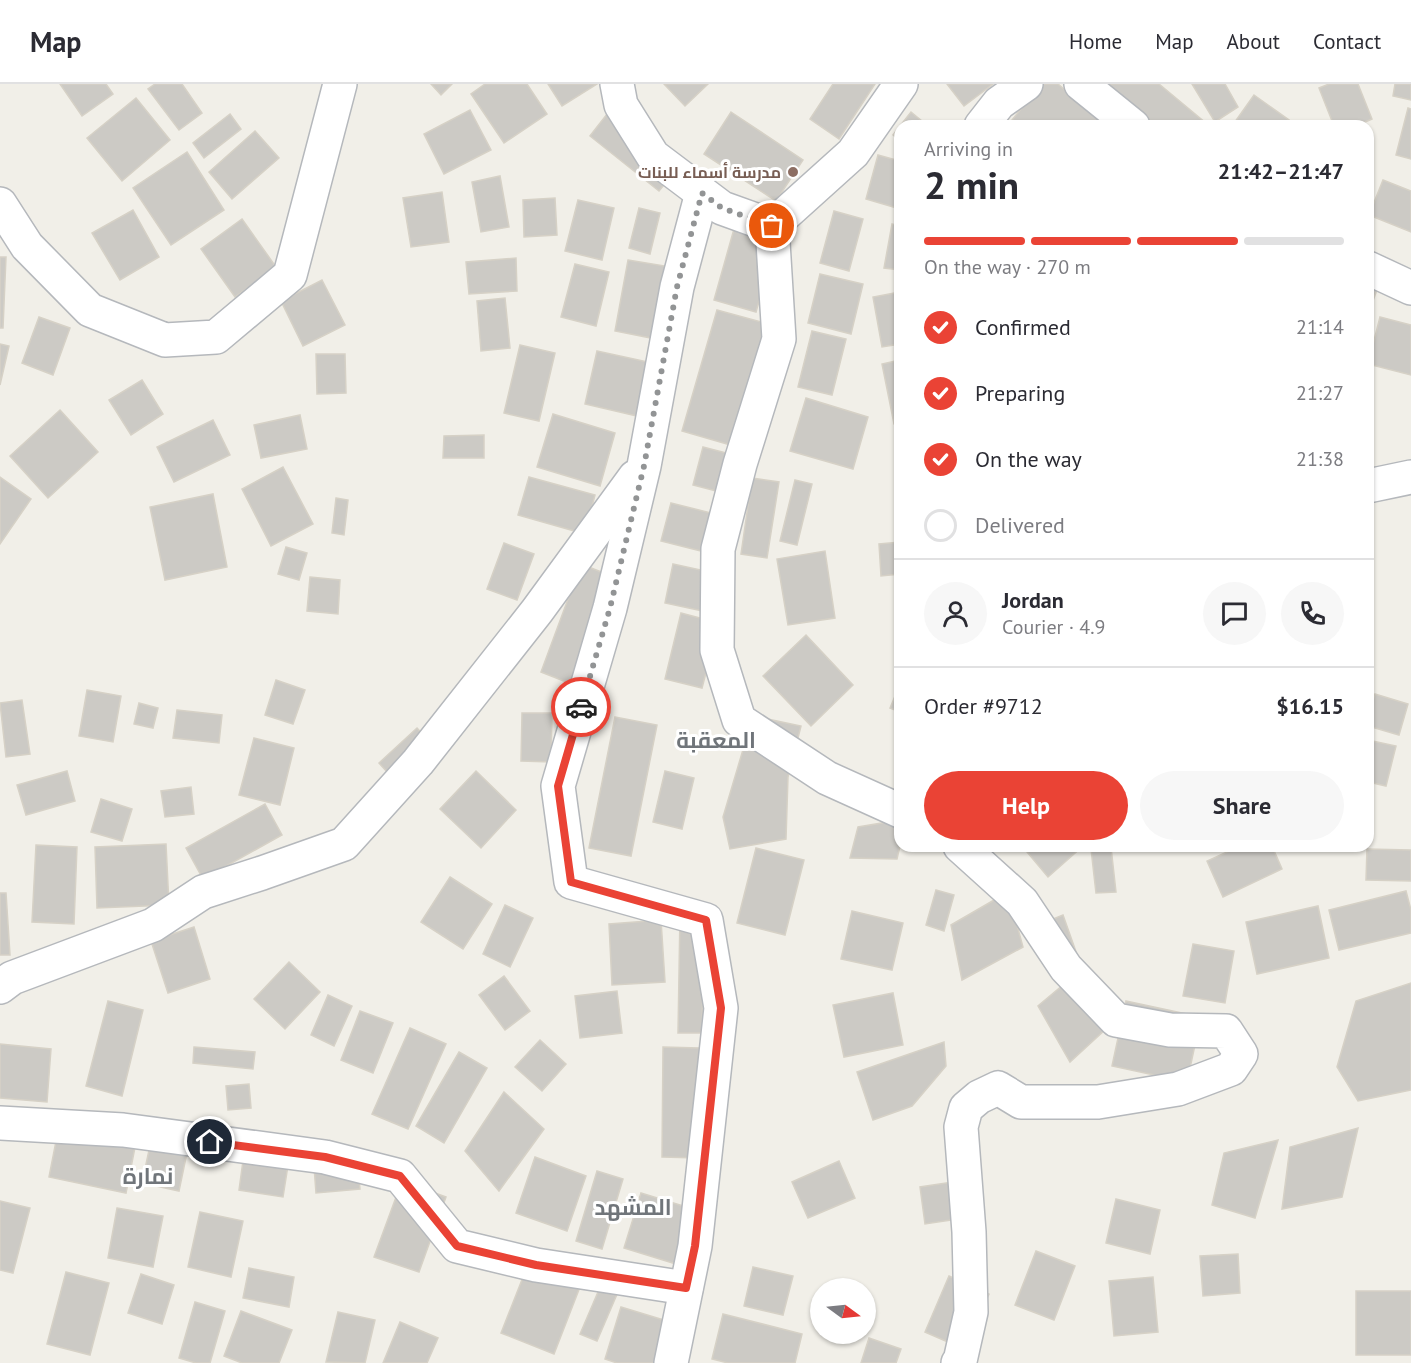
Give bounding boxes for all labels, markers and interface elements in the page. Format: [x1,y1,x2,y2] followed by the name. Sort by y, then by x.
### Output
[30,23,81,60] text: Map
[1069,28,1122,55] text: Home
[1155,28,1194,55] text: Map
[1227,28,1280,55] text: About
[1313,28,1381,55] text: Contact
[924,136,1013,162] text: Arriving in
[1218,157,1344,185] text: 21:42–21:47
[924,159,1019,210] text: 2 min
[638,162,781,182] place label: مدرسة أسماء للبنات
[786,165,800,179] marker: مدرسة أسماء للبنات
[746,200,797,251] pin
[755,209,788,242] icon: bag
[924,254,1091,280] text: On the way · 270 m
[924,311,957,344] icon: check
[975,313,1071,341] text: Confirmed
[1296,314,1344,340] text: 21:14
[924,377,957,410] icon: check
[975,379,1065,407] text: Preparing
[1296,380,1344,406] text: 21:27
[924,443,957,476] icon: check
[975,445,1082,473] text: On the way
[1296,446,1344,472] text: 21:38
[975,511,1065,539] text: Delivered
[924,582,987,645] button: person
[1203,582,1266,645] button: chat
[1281,582,1344,645] button: phone
[1002,586,1064,614] text: Jordan
[1002,614,1105,640] text: Courier · 4.9
[551,677,611,737] courier
[565,691,598,724] icon: car
[924,692,1043,720] text: Order #9712
[1276,692,1344,720] text: $16.15
[676,726,756,754] district label: المعقبة
[924,771,1128,840] button: Help
[1140,771,1344,840] button: Share
[184,1116,235,1167] pin
[193,1125,226,1158] icon: home
[123,1162,173,1190] district label: نمارة
[594,1193,672,1221] district label: المشهد
[810,1278,876,1344] north arrow
[810,1278,876,1344] map controls

